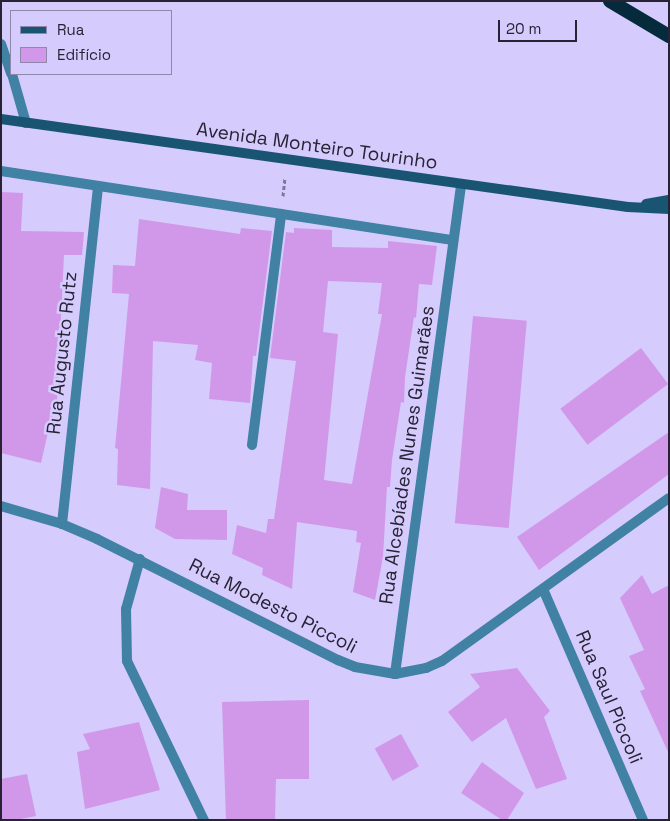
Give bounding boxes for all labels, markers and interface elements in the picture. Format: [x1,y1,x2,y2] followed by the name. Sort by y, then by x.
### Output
[10,10,172,75] legend
[500,10,579,42] scale bar
[506,19,541,38] text: 20 m
[57,20,84,39] text: Rua
[57,45,111,64] text: Edifício
[195,118,439,174] street label: Avenida Monteiro Tourinho
[42,270,82,436] street label: Rua Augusto Rutz
[375,304,439,606] street label: Rua Alcebíades Nunes Guimarães
[185,554,361,658] street label: Rua Modesto Piccoli
[571,627,647,767] street label: Rua Saul Piccoli

